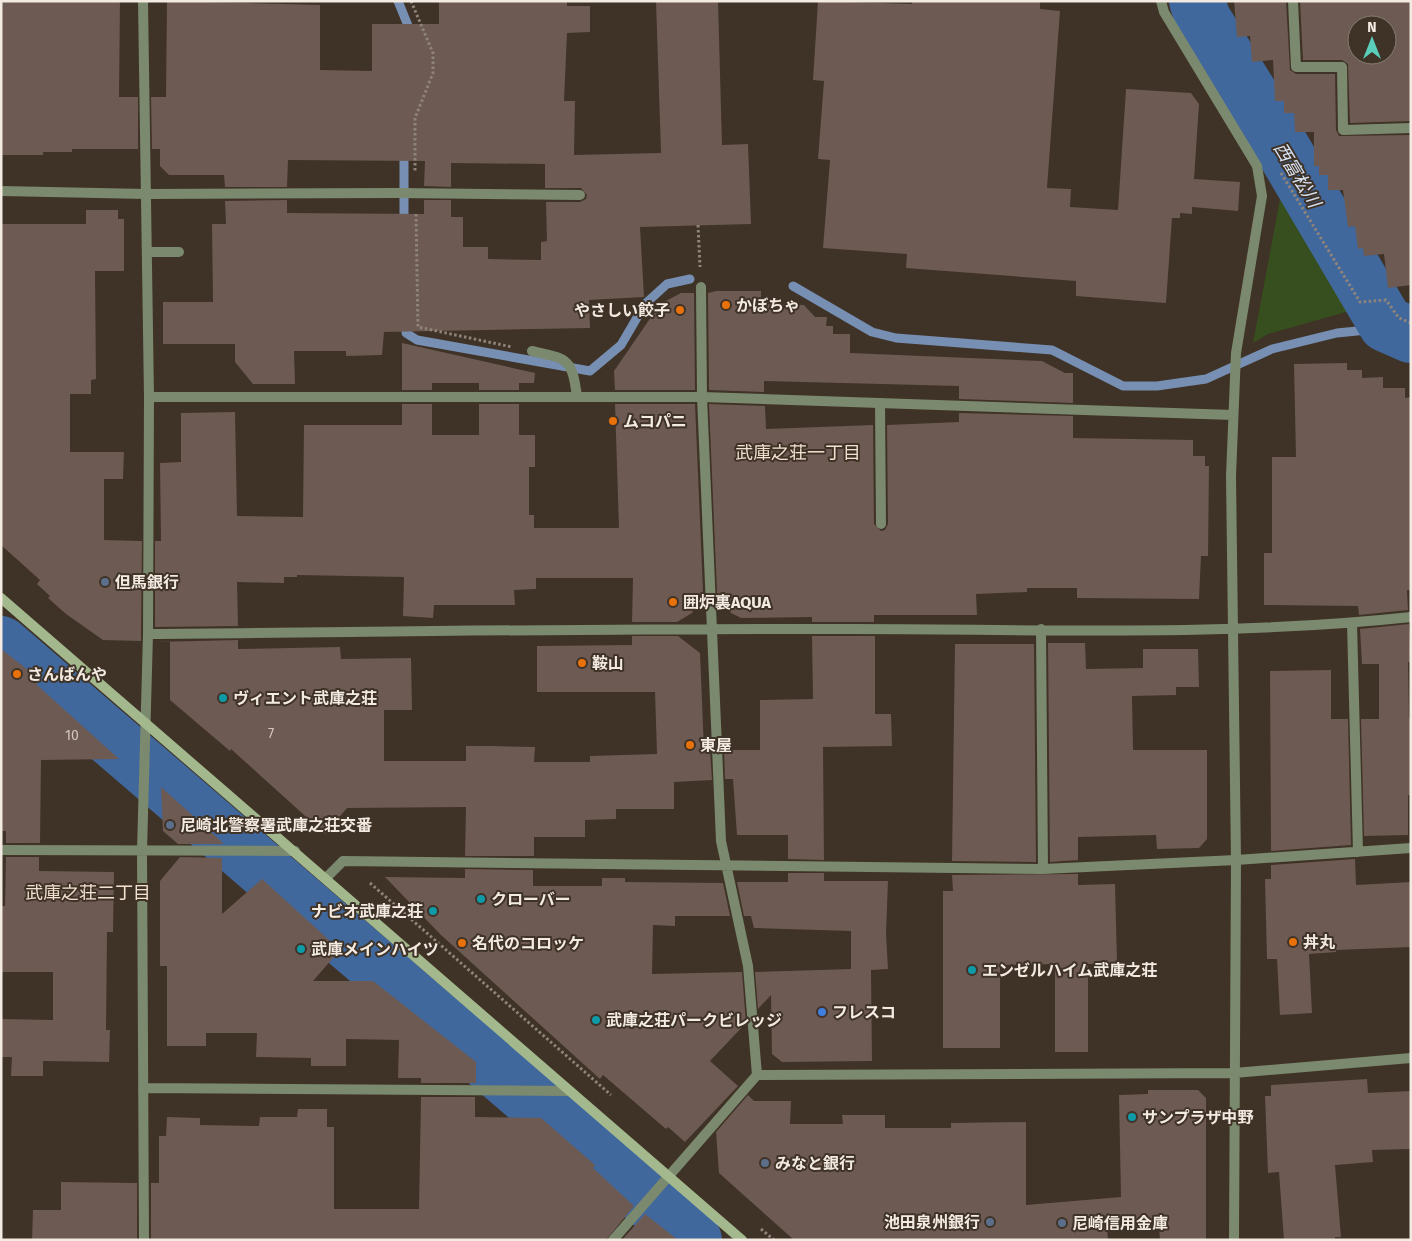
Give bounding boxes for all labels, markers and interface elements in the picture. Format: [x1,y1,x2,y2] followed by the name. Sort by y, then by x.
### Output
[1347,15,1397,65] north arrow
[1367,19,1377,36] text: N
[1269,138,1326,213] water label: 西富松川
[736,296,800,315] place label: かぼちゃ
[720,299,732,311] marker: かぼちゃ
[574,301,670,320] place label: やさしい餃子
[674,304,686,316] marker: やさしい餃子
[623,412,687,431] place label: ムコパニ
[607,415,619,427] marker: ムコパニ
[735,442,861,464] district label: 武庫之荘一丁目
[115,573,179,592] place label: 但馬銀行
[99,576,111,588] marker: 但馬銀行
[683,593,772,612] place label: 囲炉裏AQUA
[667,596,679,608] marker: 囲炉裏AQUA
[592,654,624,673] place label: 鞍山
[576,657,588,669] marker: 鞍山
[27,665,107,684] place label: さんばんや
[11,668,23,680] marker: さんばんや
[233,689,377,708] place label: ヴィエント武庫之荘
[217,692,229,704] marker: ヴィエント武庫之荘
[268,725,274,742] house number: 7
[65,727,79,744] house number: 10
[700,736,732,755] place label: 東屋
[684,739,696,751] marker: 東屋
[180,816,372,835] place label: 尼崎北警察署武庫之荘交番
[164,819,176,831] marker: 尼崎北警察署武庫之荘交番
[25,882,151,904] district label: 武庫之荘二丁目
[491,890,571,909] place label: クローバー
[475,893,487,905] marker: クローバー
[311,902,423,921] place label: ナビオ武庫之荘
[427,905,439,917] marker: ナビオ武庫之荘
[1303,933,1335,952] place label: 丼丸
[472,934,584,953] place label: 名代のコロッケ
[1287,936,1299,948] marker: 丼丸
[456,937,468,949] marker: 名代のコロッケ
[311,940,439,959] place label: 武庫メインハイツ
[295,943,307,955] marker: 武庫メインハイツ
[982,961,1157,980] place label: エンゼルハイム武庫之荘
[966,964,978,976] marker: エンゼルハイム武庫之荘
[832,1003,896,1022] place label: フレスコ
[816,1006,828,1018] marker: フレスコ
[606,1011,782,1030] place label: 武庫之荘パークビレッジ
[590,1014,602,1026] marker: 武庫之荘パークビレッジ
[1142,1108,1254,1127] place label: サンプラザ中野
[1126,1111,1138,1123] marker: サンプラザ中野
[775,1154,855,1173] place label: みなと銀行
[759,1157,771,1169] marker: みなと銀行
[884,1213,980,1232] place label: 池田泉州銀行
[1072,1214,1168,1233] place label: 尼崎信用金庫
[984,1216,996,1228] marker: 池田泉州銀行
[1056,1217,1068,1229] marker: 尼崎信用金庫

